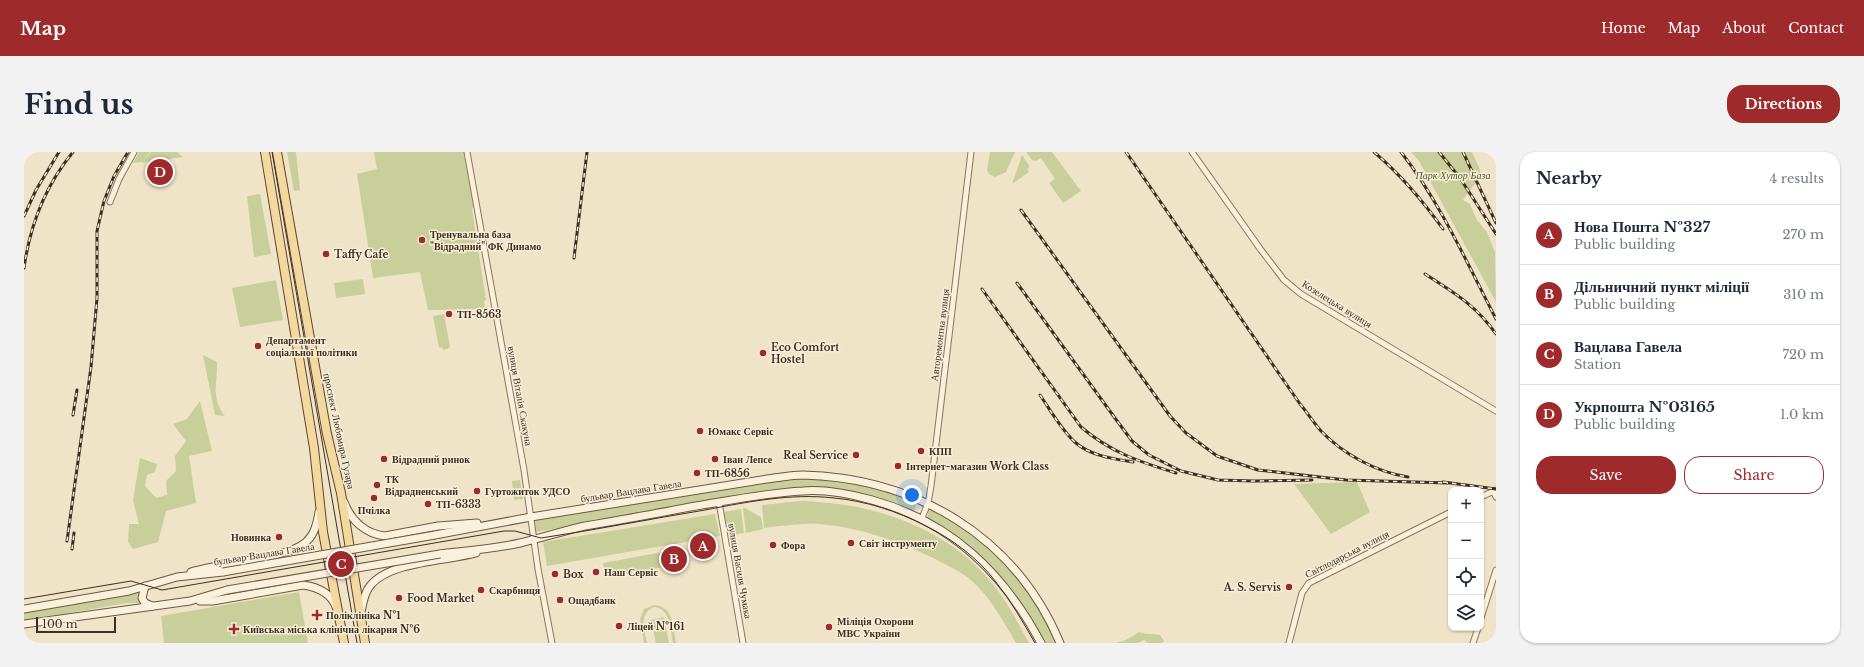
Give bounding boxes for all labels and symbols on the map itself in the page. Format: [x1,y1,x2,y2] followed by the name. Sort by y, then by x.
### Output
[147,157,173,187] pin: D
[1415,169,1490,182] park label: Парк Хутор База
[430,228,541,253] place label: Тренувальна база "Відрадний" ФК Динамо
[417,235,427,245] marker: Тренувальна база "Відрадний" ФК Динамо
[334,248,388,261] place label: Taffy Cafe
[321,249,331,259] marker: Taffy Cafe
[1300,277,1375,331] street label: Козелецька вулиця
[928,288,952,382] street label: Авторемонтна вулиця
[457,308,501,321] place label: ТП-8563
[444,309,454,319] marker: ТП-8563
[266,334,358,359] place label: Департамент соціальної політики
[253,341,263,351] marker: Департамент соціальної політики
[771,341,839,366] place label: Eco Comfort Hostel
[505,345,535,447] street label: вулиця Віталія Скакуна
[758,348,768,358] marker: Eco Comfort Hostel
[320,372,358,491] street label: проспект Любомира Гузара
[708,425,774,438] place label: Юмакс Сервіс
[695,426,705,436] marker: Юмакс Сервіс
[929,445,952,458] place label: КПП
[916,446,926,456] marker: КПП
[783,449,848,462] place label: Real Service
[851,450,861,460] marker: Real Service
[392,453,470,466] place label: Відрадний ринок
[723,453,773,466] place label: Іван Лепсе
[379,454,389,464] marker: Відрадний ринок
[710,454,720,464] marker: Іван Лепсе
[906,460,1049,473] place label: Інтернет-магазин Work Class
[893,461,903,471] marker: Інтернет-магазин Work Class
[705,467,750,480] place label: ТП-6856
[692,468,702,478] marker: ТП-6856
[385,473,458,498] place label: ТК Відрадненський
[580,477,683,505] street label: бульвар Вацлава Гавела
[372,480,382,490] marker: ТК Відрадненський
[485,485,571,498] place label: Гуртожиток УДСО
[902,485,922,505] your location
[472,486,482,496] marker: Гуртожиток УДСО
[369,493,379,503] marker: Пчілка
[436,498,481,511] place label: ТП-6333
[423,499,433,509] marker: ТП-6333
[358,504,390,517] place label: Пчілка
[725,522,755,620] street label: вулиця Василя Чумака
[1303,527,1392,581] street label: Світлодарська вулиця
[231,531,271,544] place label: Новинка
[690,531,716,561] pin: A
[274,532,284,542] marker: Новинка
[859,537,937,550] place label: Світ інструменту
[846,538,856,548] marker: Світ інструменту
[781,539,805,552] place label: Фора
[213,540,316,568] street label: бульвар Вацлава Гавела
[768,540,778,550] marker: Фора
[661,544,687,574] pin: B
[328,549,354,579] pin: C
[604,566,658,579] place label: Наш Сервіс
[591,567,601,577] marker: Наш Сервіс
[563,568,584,581] place label: Box
[550,569,560,579] marker: Box
[1223,581,1281,594] place label: A. S. Servis
[1284,582,1294,592] marker: A. S. Servis
[489,584,541,597] place label: Скарбниця
[476,585,486,595] marker: Скарбниця
[407,592,475,605] place label: Food Market
[394,593,404,603] marker: Food Market
[568,594,616,607] place label: Ощадбанк
[555,595,565,605] marker: Ощадбанк
[311,609,323,621] marker: Поліклініка №1
[326,609,401,622] place label: Поліклініка №1
[36,615,116,634] scale bar
[837,615,914,640] place label: Міліція Охорони МВС України
[627,620,685,633] place label: Ліцей №161
[614,621,624,631] marker: Ліцей №161
[824,622,834,632] marker: Міліція Охорони МВС України
[228,623,240,635] marker: Київська міська клінічна лікарня №6
[243,623,420,636] place label: Київська міська клінічна лікарня №6

